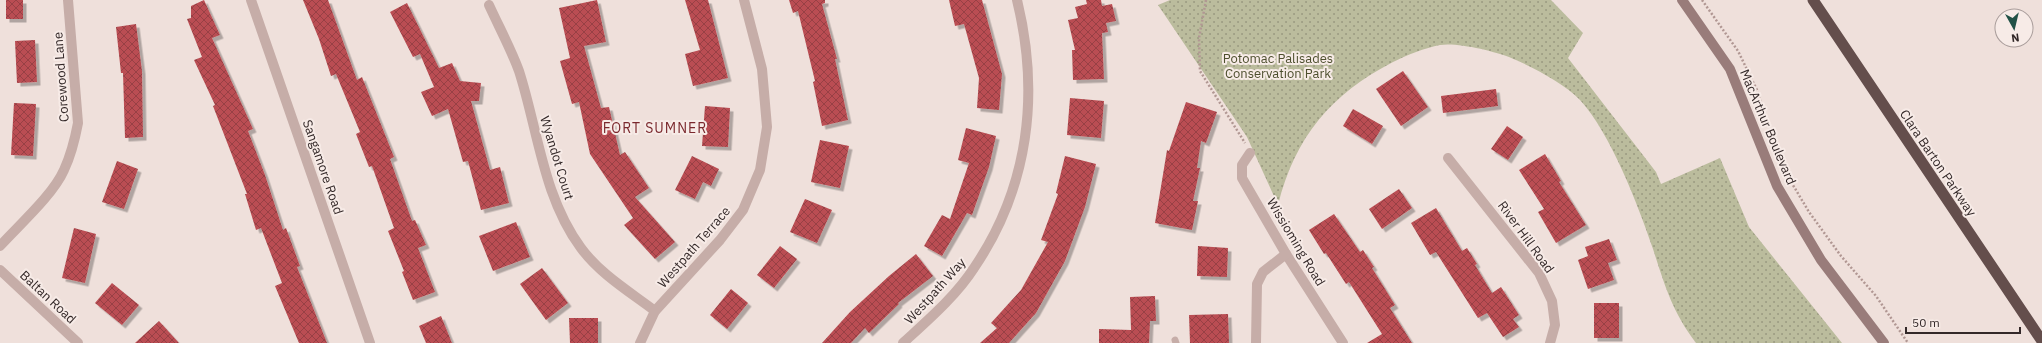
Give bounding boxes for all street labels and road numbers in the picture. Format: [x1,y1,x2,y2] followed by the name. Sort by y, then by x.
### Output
[49,31,73,123] street label: Corewood Lane
[1736,67,1800,187] street label: MacArthur Boulevard
[1896,106,1980,220] street label: Clara Barton Parkway
[536,114,578,202] street label: Wyandot Court
[299,117,347,217] street label: Sangamore Road
[1263,195,1329,289] street label: Wissioming Road
[1494,198,1558,276] street label: River Hill Road
[654,203,734,291] street label: Westpath Terrace
[901,254,970,328] street label: Westpath Way
[16,267,80,327] street label: Baltan Road

